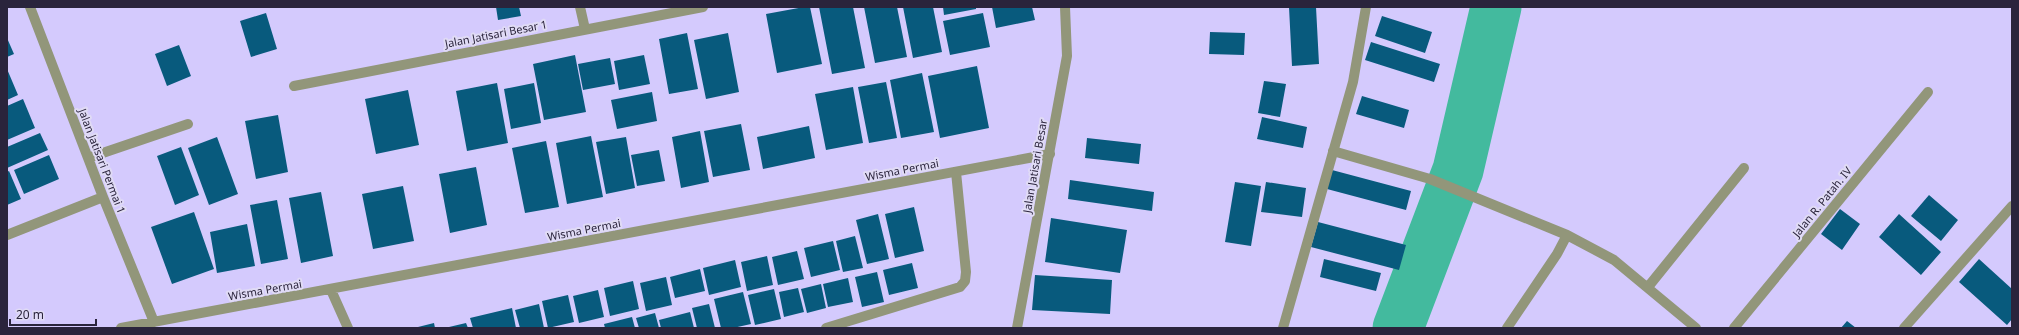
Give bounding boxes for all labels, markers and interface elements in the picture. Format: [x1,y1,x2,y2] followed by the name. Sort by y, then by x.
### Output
[442,16,548,51] street label: Jalan Jatisari Besar 1
[75,105,129,215] street label: Jalan Jatisari Permai 1
[1019,117,1050,215] street label: Jalan Jatisari Besar
[864,155,940,184] street label: Wisma Permai
[1788,163,1855,241] street label: Jalan R. Patah. IV
[546,215,622,244] street label: Wisma Permai
[227,276,303,303] street label: Wisma Permai
[10,301,96,327] scale bar
[16,306,44,323] text: 20 m

